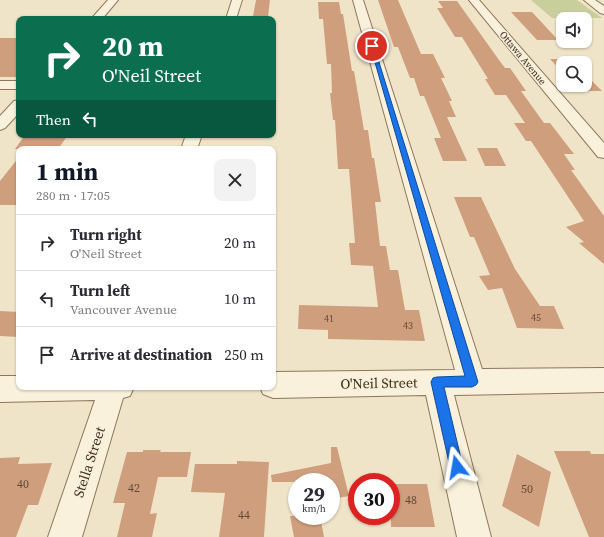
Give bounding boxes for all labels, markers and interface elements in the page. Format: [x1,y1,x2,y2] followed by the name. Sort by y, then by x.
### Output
[556,12,592,92] map controls
[556,12,592,48] button: sound
[102,27,164,65] text: 20 m
[497,28,549,88] street label: Ottawa Avenue
[355,29,389,63] pin
[36,32,88,84] icon: right
[361,35,383,57] icon: arrive
[556,56,592,92] button: search
[102,63,201,88] text: O'Neil Street
[79,108,101,130] icon: left
[36,109,71,130] text: Then
[36,155,98,188] text: 1 min
[214,159,256,201] button: close
[36,187,110,204] text: 280 m · 17:05
[70,224,142,245] text: Turn right
[36,232,58,254] icon: right
[224,232,256,253] text: 20 m
[70,245,142,262] text: O'Neil Street
[70,280,130,301] text: Turn left
[36,288,58,310] icon: left
[224,288,256,309] text: 10 m
[70,301,177,318] text: Vancouver Avenue
[531,311,541,324] house number: 45
[324,312,334,325] house number: 41
[403,319,413,332] house number: 43
[36,344,58,366] icon: arrive
[70,344,212,365] text: Arrive at destination
[224,344,264,365] text: 250 m
[340,372,418,394] street label: O'Neil Street
[68,424,110,500] street label: Stella Street
[436,446,478,488] position arrow
[348,473,400,525] speed limit sign: 30
[17,476,29,492] house number: 40
[128,480,140,496] house number: 42
[303,480,325,508] text: 29
[521,481,533,497] house number: 50
[405,492,417,508] house number: 48
[302,502,326,515] text: km/h
[238,507,250,523] house number: 44

